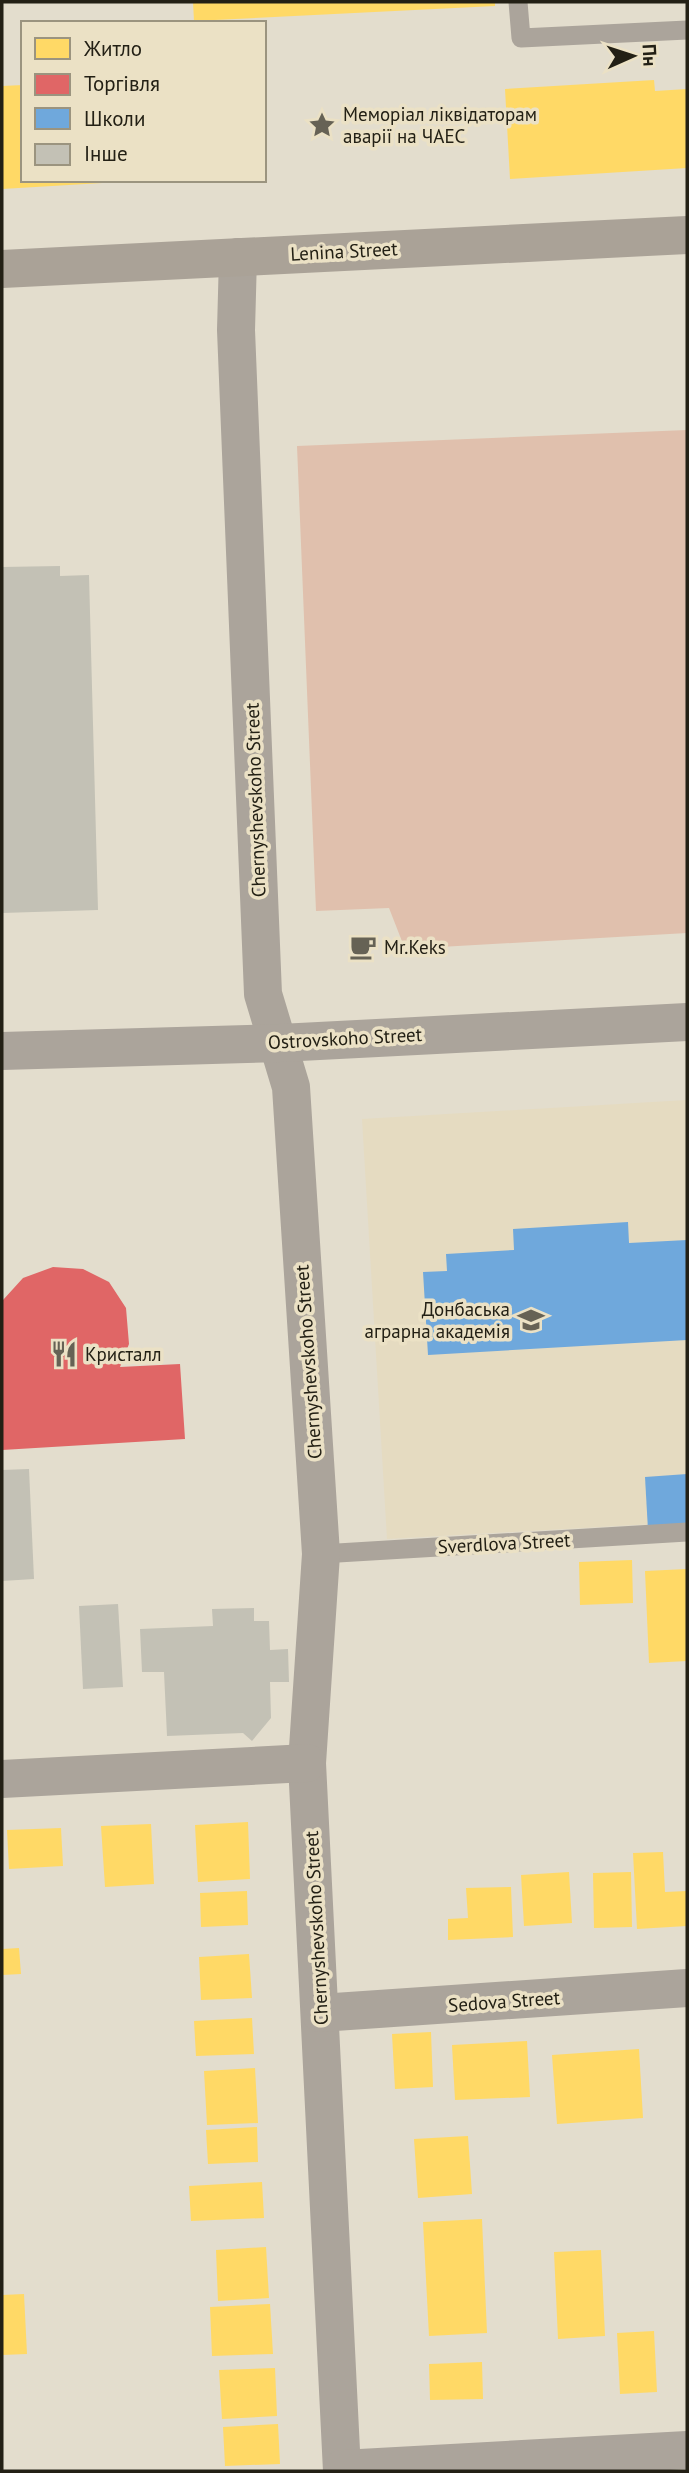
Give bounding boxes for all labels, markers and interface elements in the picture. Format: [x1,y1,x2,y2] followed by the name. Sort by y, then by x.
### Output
[21,21,266,182] legend
[598,21,668,91] north arrow
[83,35,142,62] text: Житло
[637,43,663,67] text: Пн
[84,70,160,97] text: Торгівля
[343,102,537,148] place label: Меморіал ліквідаторам аварії на ЧАЕС
[84,105,145,132] text: Школи
[307,110,337,140] place icon: Меморіал ліквідаторам аварії на ЧАЕС
[84,140,128,167] text: Інше
[290,236,399,266] street label: Lenina Street
[240,702,270,898] street label: Chernyshevskoho Street
[348,932,378,962] cafe icon: Mr.Keks
[384,935,446,959] place label: Mr.Keks
[267,1022,423,1054] street label: Ostrovskoho Street
[289,1264,327,1460] street label: Chernyshevskoho Street
[365,1297,510,1343] place label: Донбаська аграрна академія
[516,1305,546,1335] school or university icon: Донбаська аграрна академія
[49,1339,79,1369] restaurant icon: Кристалл
[85,1342,162,1366] place label: Кристалл
[437,1528,572,1558] street label: Sverdlova Street
[299,1830,333,2026] street label: Chernyshevskoho Street
[447,1985,561,2017] street label: Sedova Street

